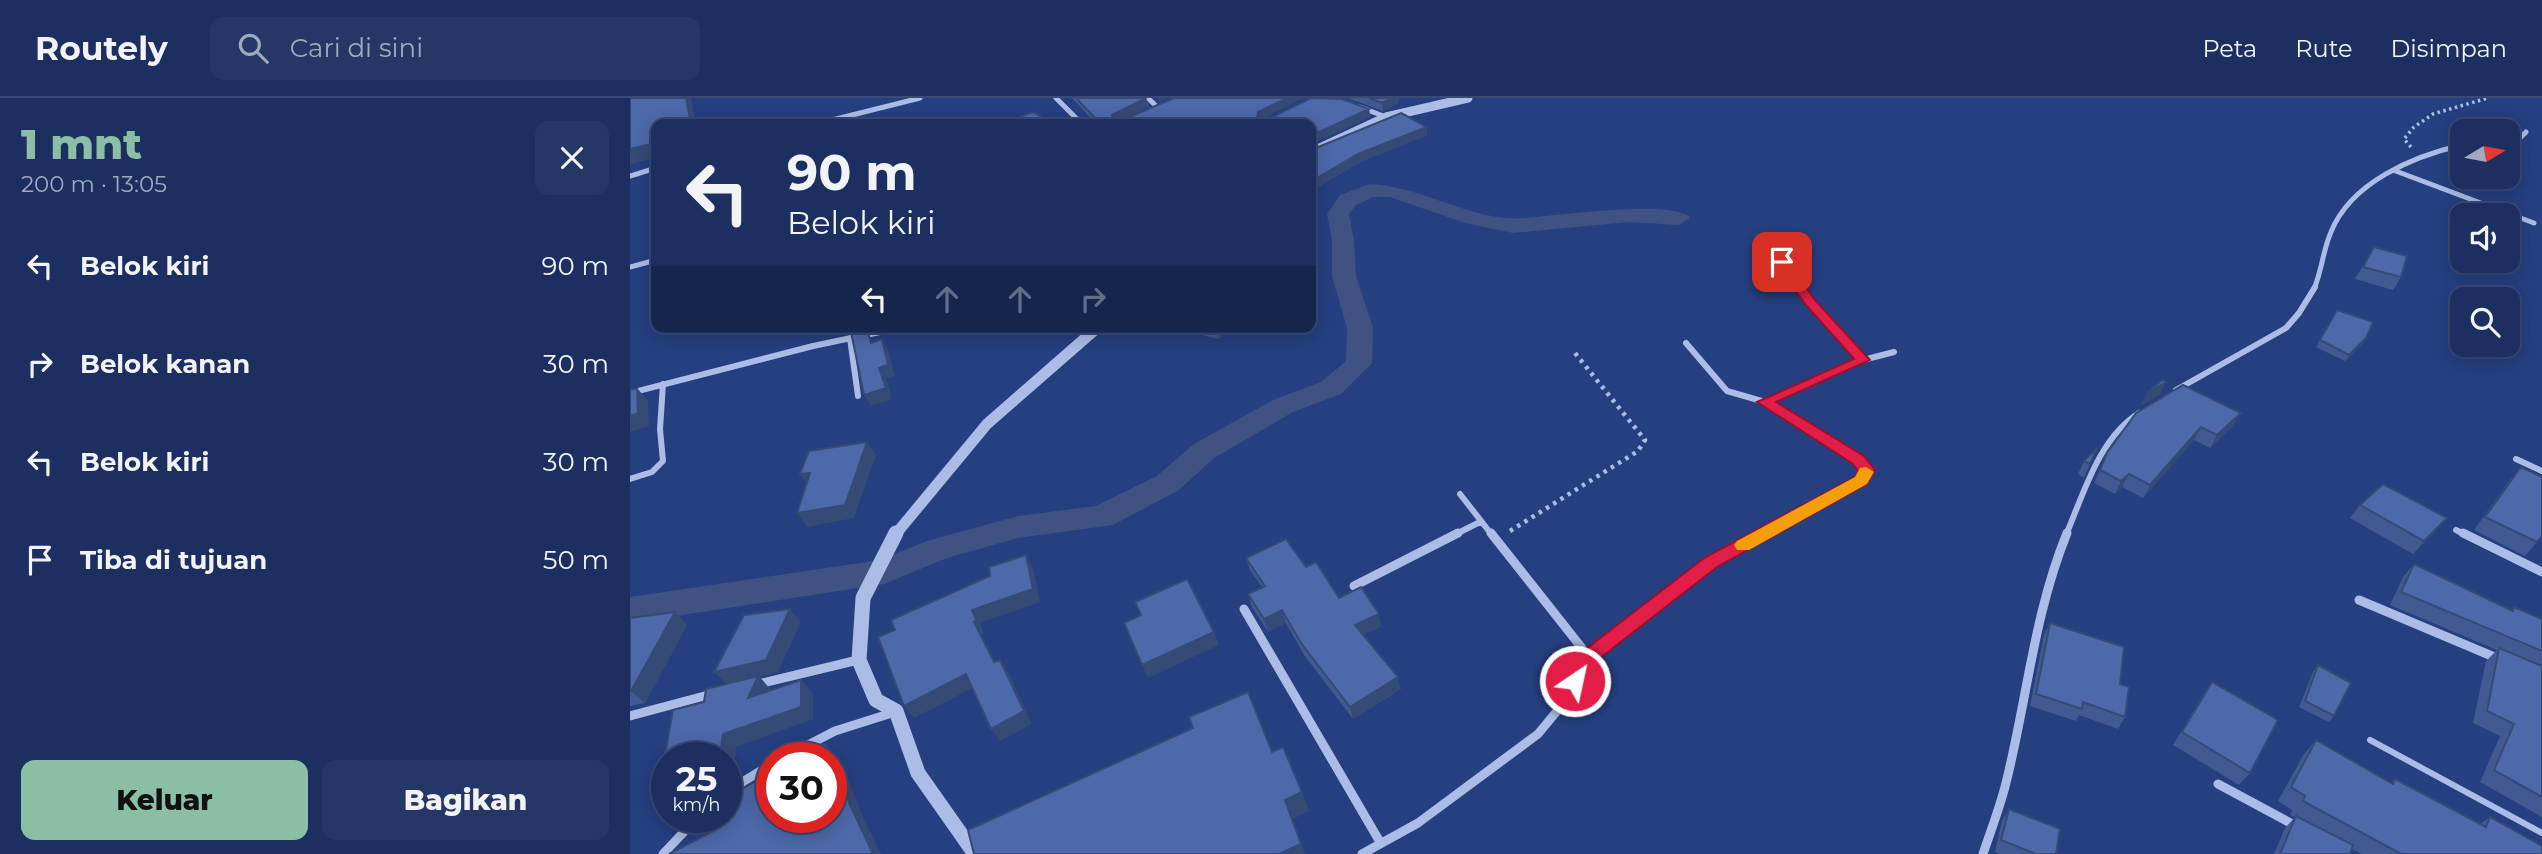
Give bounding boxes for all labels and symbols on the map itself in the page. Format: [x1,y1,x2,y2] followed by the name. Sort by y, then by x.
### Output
[2450,119,2520,189] north arrow
[1752,232,1812,292] pin
[1538,644,1612,718] position arrow
[756,742,847,833] speed limit sign: 30

